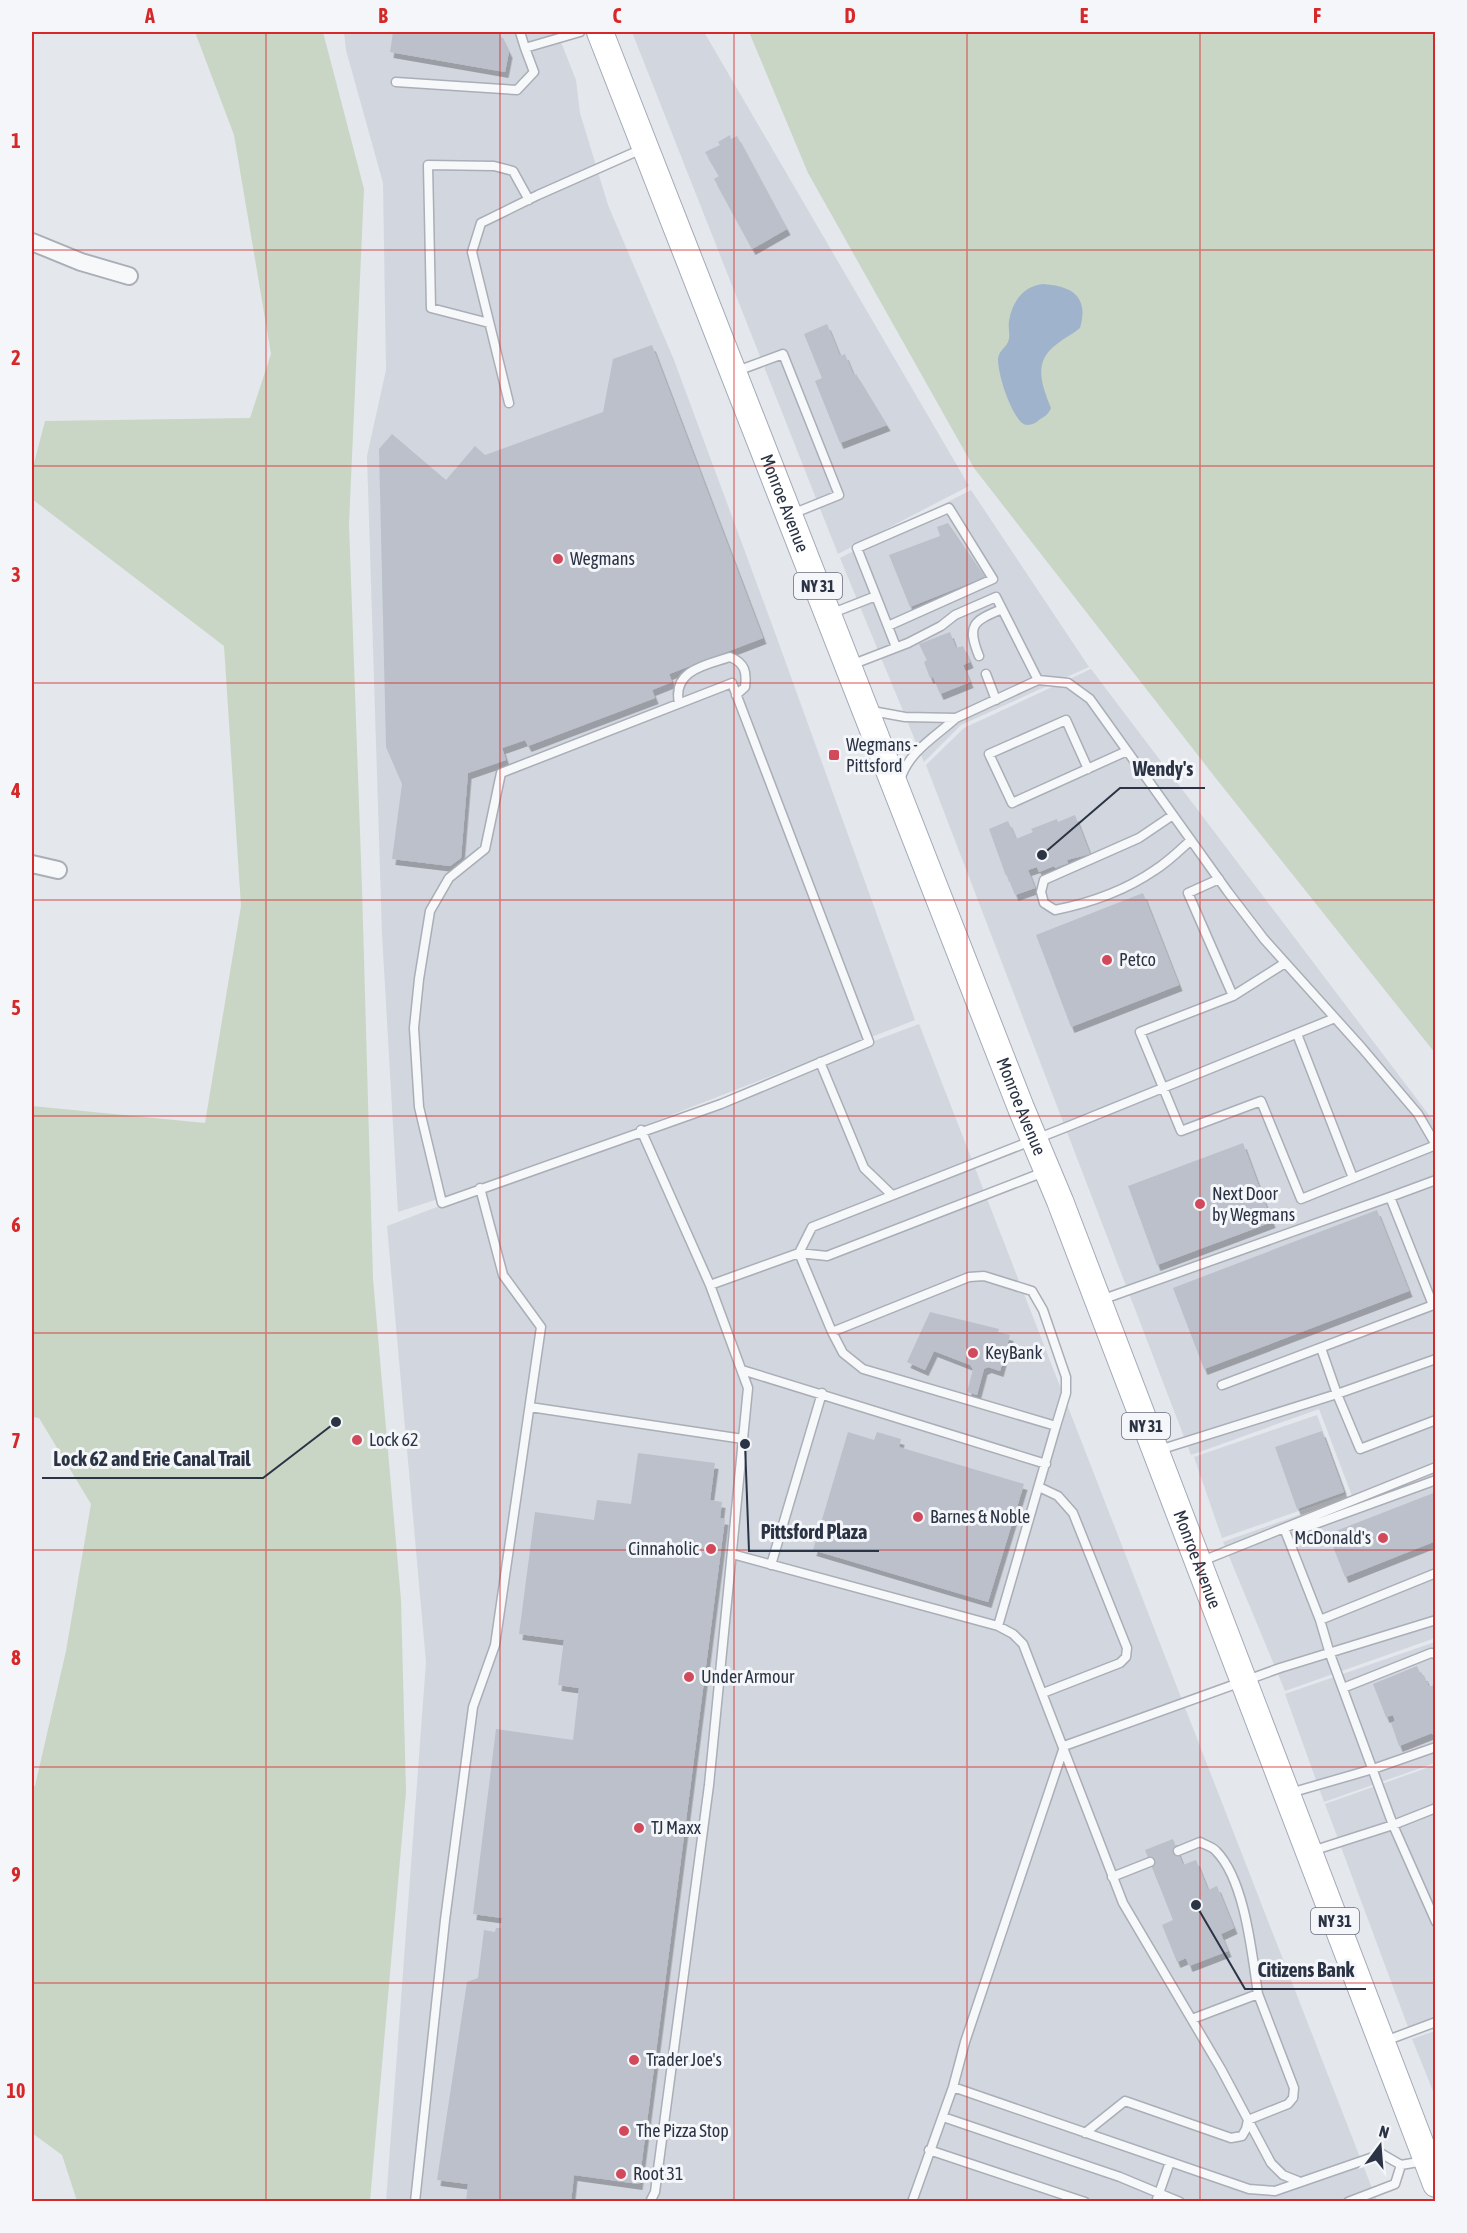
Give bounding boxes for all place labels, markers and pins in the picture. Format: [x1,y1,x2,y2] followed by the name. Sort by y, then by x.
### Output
[570,548,635,569] place label: Wegmans
[551,552,565,566] marker: Wegmans
[846,734,918,776] place label: Wegmans - Pittsford
[827,748,841,762] marker: Wegmans - Pittsford
[1120,750,1205,788] callout: Wendy's
[1119,949,1156,970] place label: Petco
[1100,953,1114,967] marker: Petco
[1212,1183,1295,1225] place label: Next Door by Wegmans
[1193,1197,1207,1211] marker: Next Door by Wegmans
[985,1342,1042,1363] place label: KeyBank
[966,1346,980,1360] marker: KeyBank
[369,1429,418,1450] place label: Lock 62
[350,1433,364,1447] marker: Lock 62
[42,1440,263,1478] callout: Lock 62 and Erie Canal Trail
[930,1506,1030,1527] place label: Barnes & Noble
[911,1510,925,1524] marker: Barnes & Noble
[749,1513,879,1551] callout: Pittsford Plaza
[1294,1527,1371,1548] place label: McDonald's
[1376,1531,1390,1545] marker: McDonald's
[628,1538,699,1559] place label: Cinnaholic
[704,1542,718,1556] marker: Cinnaholic
[701,1666,795,1687] place label: Under Armour
[682,1670,696,1684] marker: Under Armour
[651,1817,701,1838] place label: TJ Maxx
[632,1821,646,1835] marker: TJ Maxx
[1245,1951,1366,1989] callout: Citizens Bank
[646,2049,722,2070] place label: Trader Joe's
[627,2053,641,2067] marker: Trader Joe's
[636,2120,729,2141] place label: The Pizza Stop
[617,2124,631,2138] marker: The Pizza Stop
[633,2163,684,2184] place label: Root 31
[614,2167,628,2181] marker: Root 31

